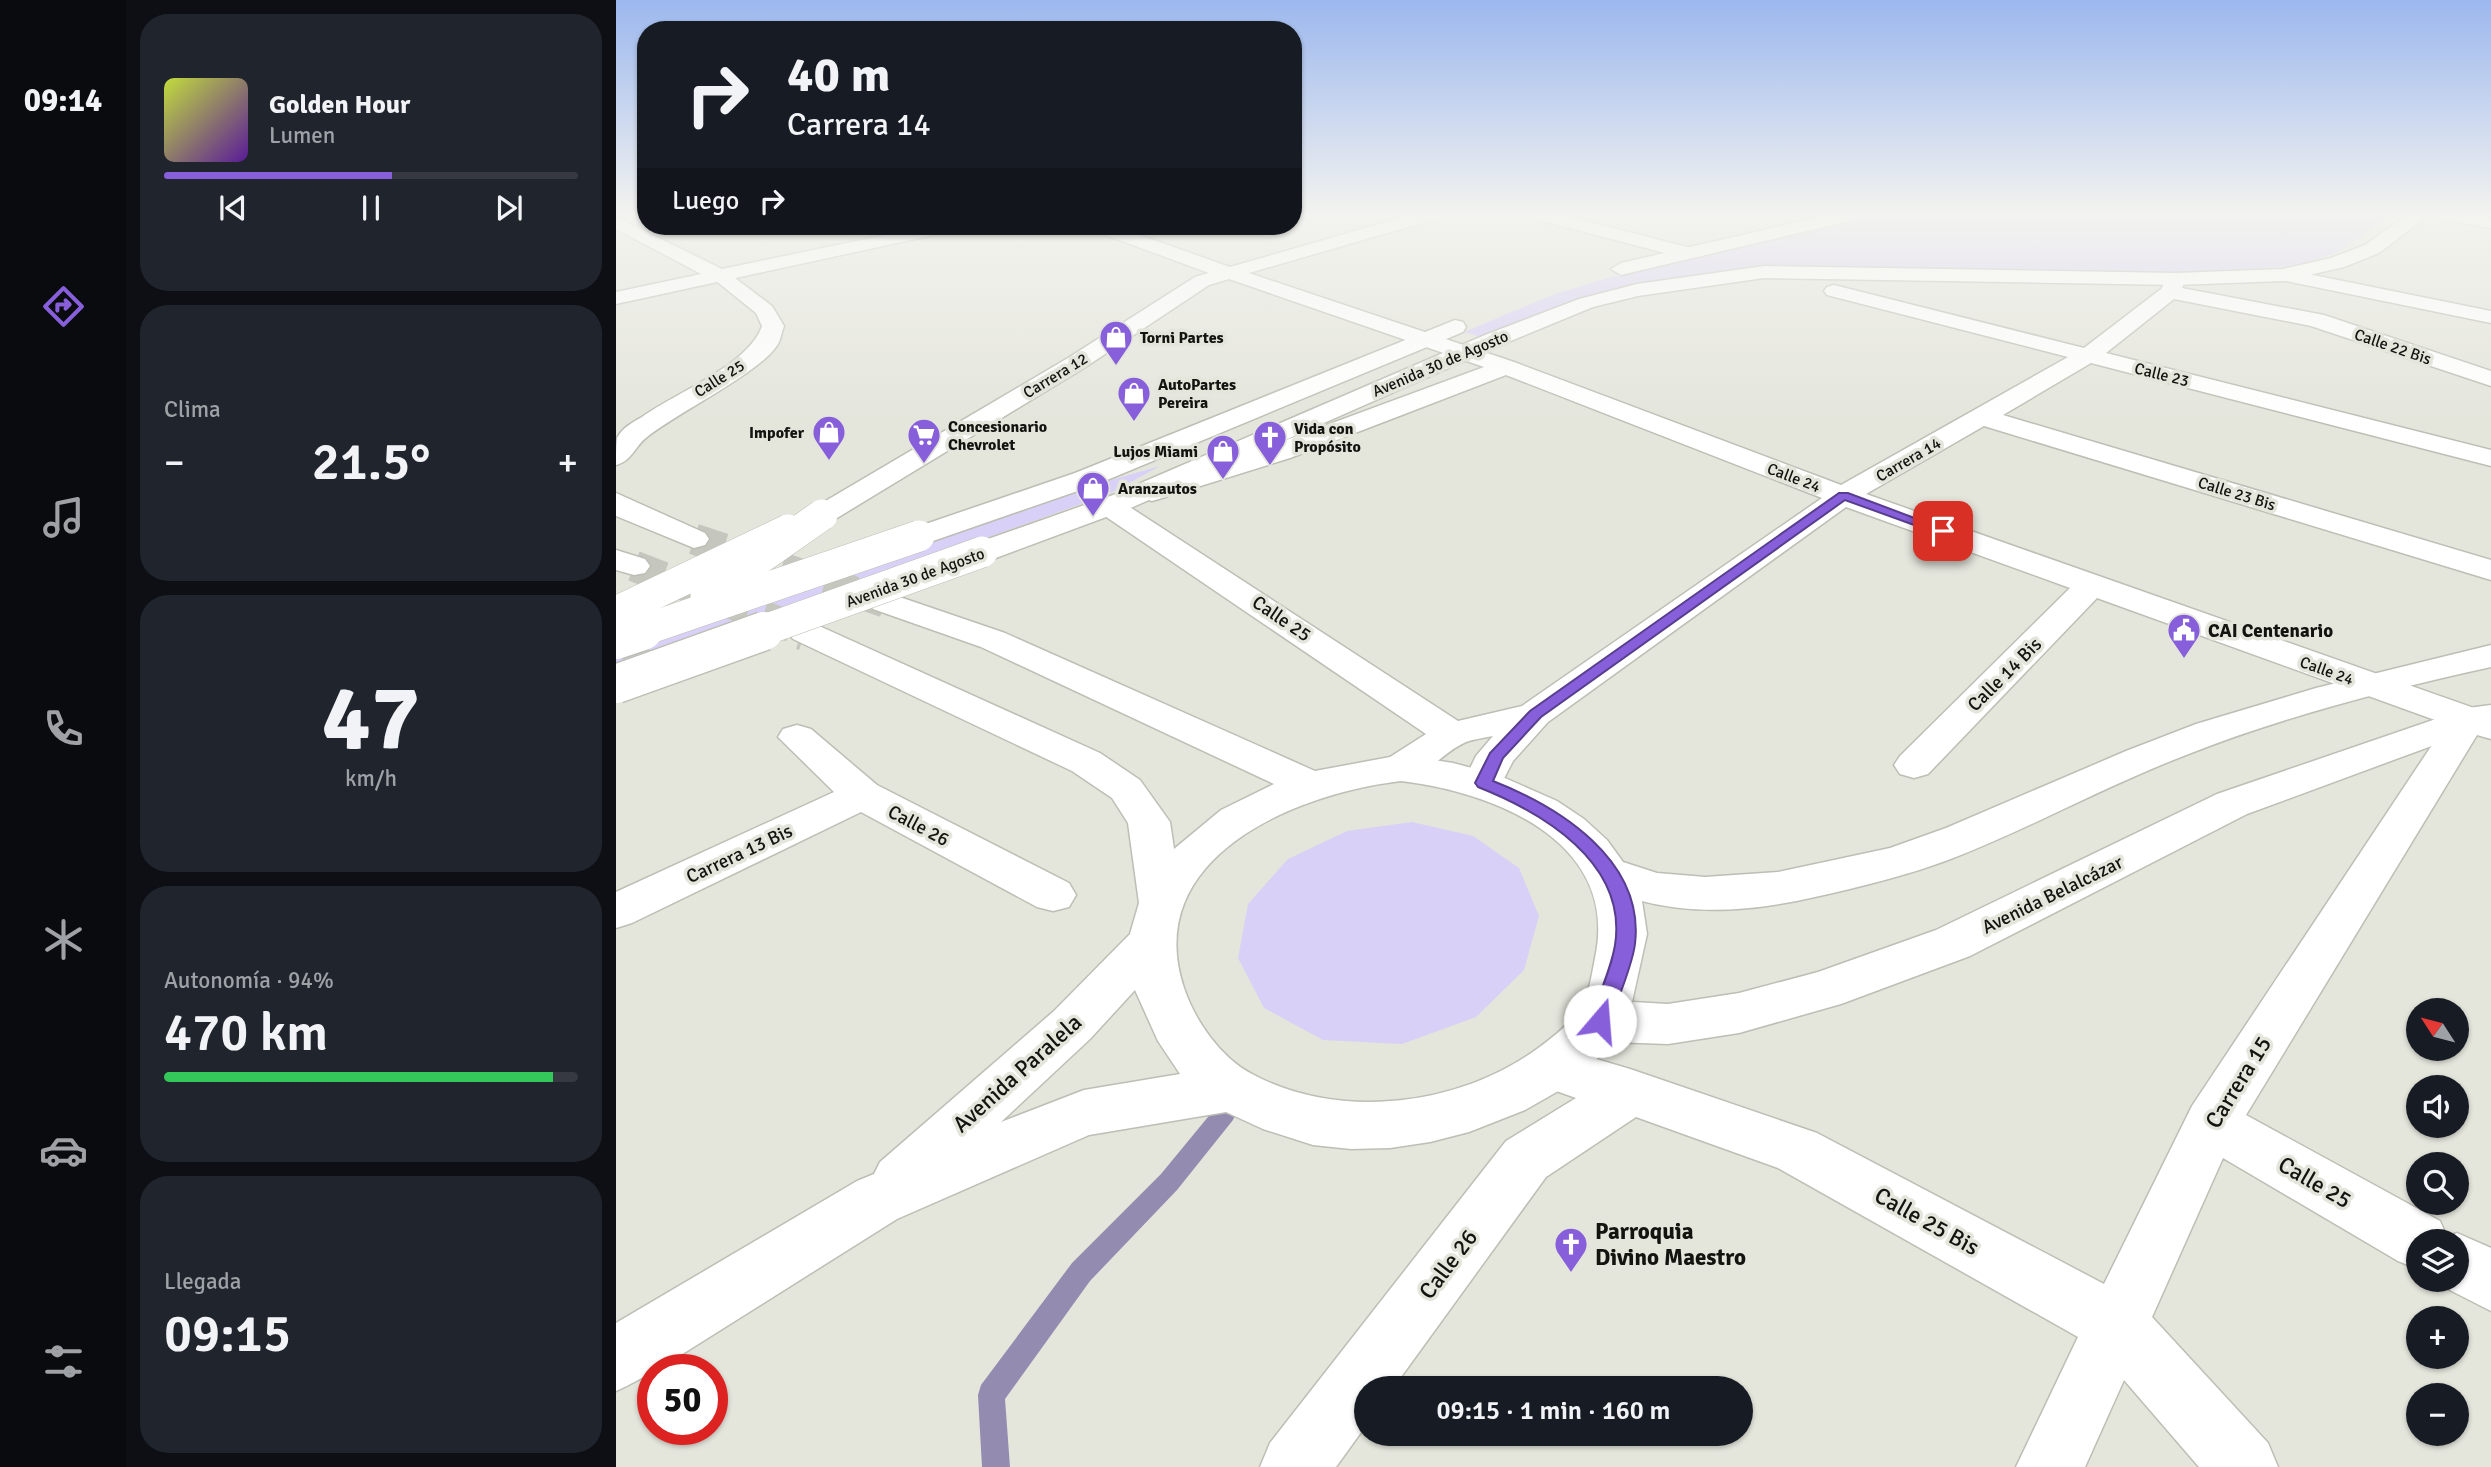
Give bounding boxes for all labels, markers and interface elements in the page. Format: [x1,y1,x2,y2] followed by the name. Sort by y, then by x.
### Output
[787,45,890,105] text: 40 m
[672,49,763,140] icon: right
[24,81,102,120] text: 09:14
[269,89,410,121] text: Golden Hour
[787,105,931,144] text: Carrera 14
[269,121,335,150] text: Lumen
[753,182,791,220] icon: right
[672,185,739,217] text: Luego
[214,189,252,227] icon: previous
[352,189,390,227] icon: pause
[490,189,528,227] icon: next
[39,282,88,331] icon: directions
[1097,318,1135,367] shop icon: Torni Partes
[2352,324,2434,369] street label: Calle 22 Bis
[1369,326,1511,402] street label: Avenida 30 de Agosto
[1140,328,1224,348] place label: Torni Partes
[1020,349,1091,403] street label: Carrera 12
[691,356,748,402] street label: Calle 25
[2132,359,2191,391] street label: Calle 23
[1115,374,1153,423] shop icon: AutoPartes Pereira
[1158,375,1236,413] place label: AutoPartes Pereira
[164,395,221,424] text: Clima
[810,413,848,462] shop icon: Impofer
[905,416,943,465] supermarket icon: Concesionario Chevrolet
[948,417,1047,455] place label: Concesionario Chevrolet
[1251,418,1289,467] church icon: Vida con Propósito
[1294,419,1361,457] place label: Vida con Propósito
[749,423,805,443] place label: Impofer
[312,430,430,494] text: 21.5°
[1204,432,1242,481] shop icon: Lujos Miami
[1872,433,1945,486] street label: Carrera 14
[164,439,185,486] text: −
[557,439,578,486] text: +
[1113,442,1198,462] place label: Lujos Miami
[1764,459,1823,497] street label: Calle 24
[1074,469,1112,518] shop icon: Aranzautos
[2195,473,2278,515] street label: Calle 23 Bis
[1118,479,1197,499] place label: Aranzautos
[39,493,88,542] icon: music
[1913,501,1973,561] pin
[1924,512,1962,550] icon: arrive
[843,544,987,612] street label: Avenida 30 de Agosto
[1247,590,1315,647] street label: Calle 25
[2165,611,2203,660] public building icon: CAI Centenario
[2208,619,2333,643] place label: CAI Centenario
[1963,633,2047,717] street label: Calle 14 Bis
[2297,652,2357,690] street label: Calle 24
[322,662,420,775] text: 47
[39,704,88,753] icon: phone
[345,764,397,793] text: km/h
[884,800,953,852] street label: Calle 26
[682,819,796,889] street label: Carrera 13 Bis
[1978,850,2127,939] street label: Avenida Belalcázar
[39,915,88,964] icon: climate
[164,966,334,995] text: Autonomía · 94%
[1563,984,1637,1058] position arrow
[2406,998,2469,1060] north arrow
[2406,998,2469,1446] map controls
[164,1001,328,1065] text: 470 km
[947,1008,1088,1139] street label: Avenida Paralela
[2199,1031,2278,1134] street label: Carrera 15
[2406,1075,2469,1138] button: sound
[39,1126,88,1175] icon: car
[2273,1150,2357,1215] street label: Calle 25
[2406,1152,2469,1215] button: search
[1869,1181,1984,1262] street label: Calle 25 Bis
[1595,1217,1746,1272] place label: Parroquia Divino Maestro
[1413,1224,1484,1305] street label: Calle 26
[1552,1225,1590,1274] church icon: Parroquia Divino Maestro
[2406,1229,2469,1292] button: layers
[164,1267,241,1296] text: Llegada
[164,1302,291,1366] text: 09:15
[2406,1306,2469,1369] button: +
[39,1337,88,1386] icon: filters
[637,1354,728,1445] speed limit sign: 50
[2406,1383,2469,1446] button: −
[1437,1395,1670,1427] text: 09:15 · 1 min · 160 m

